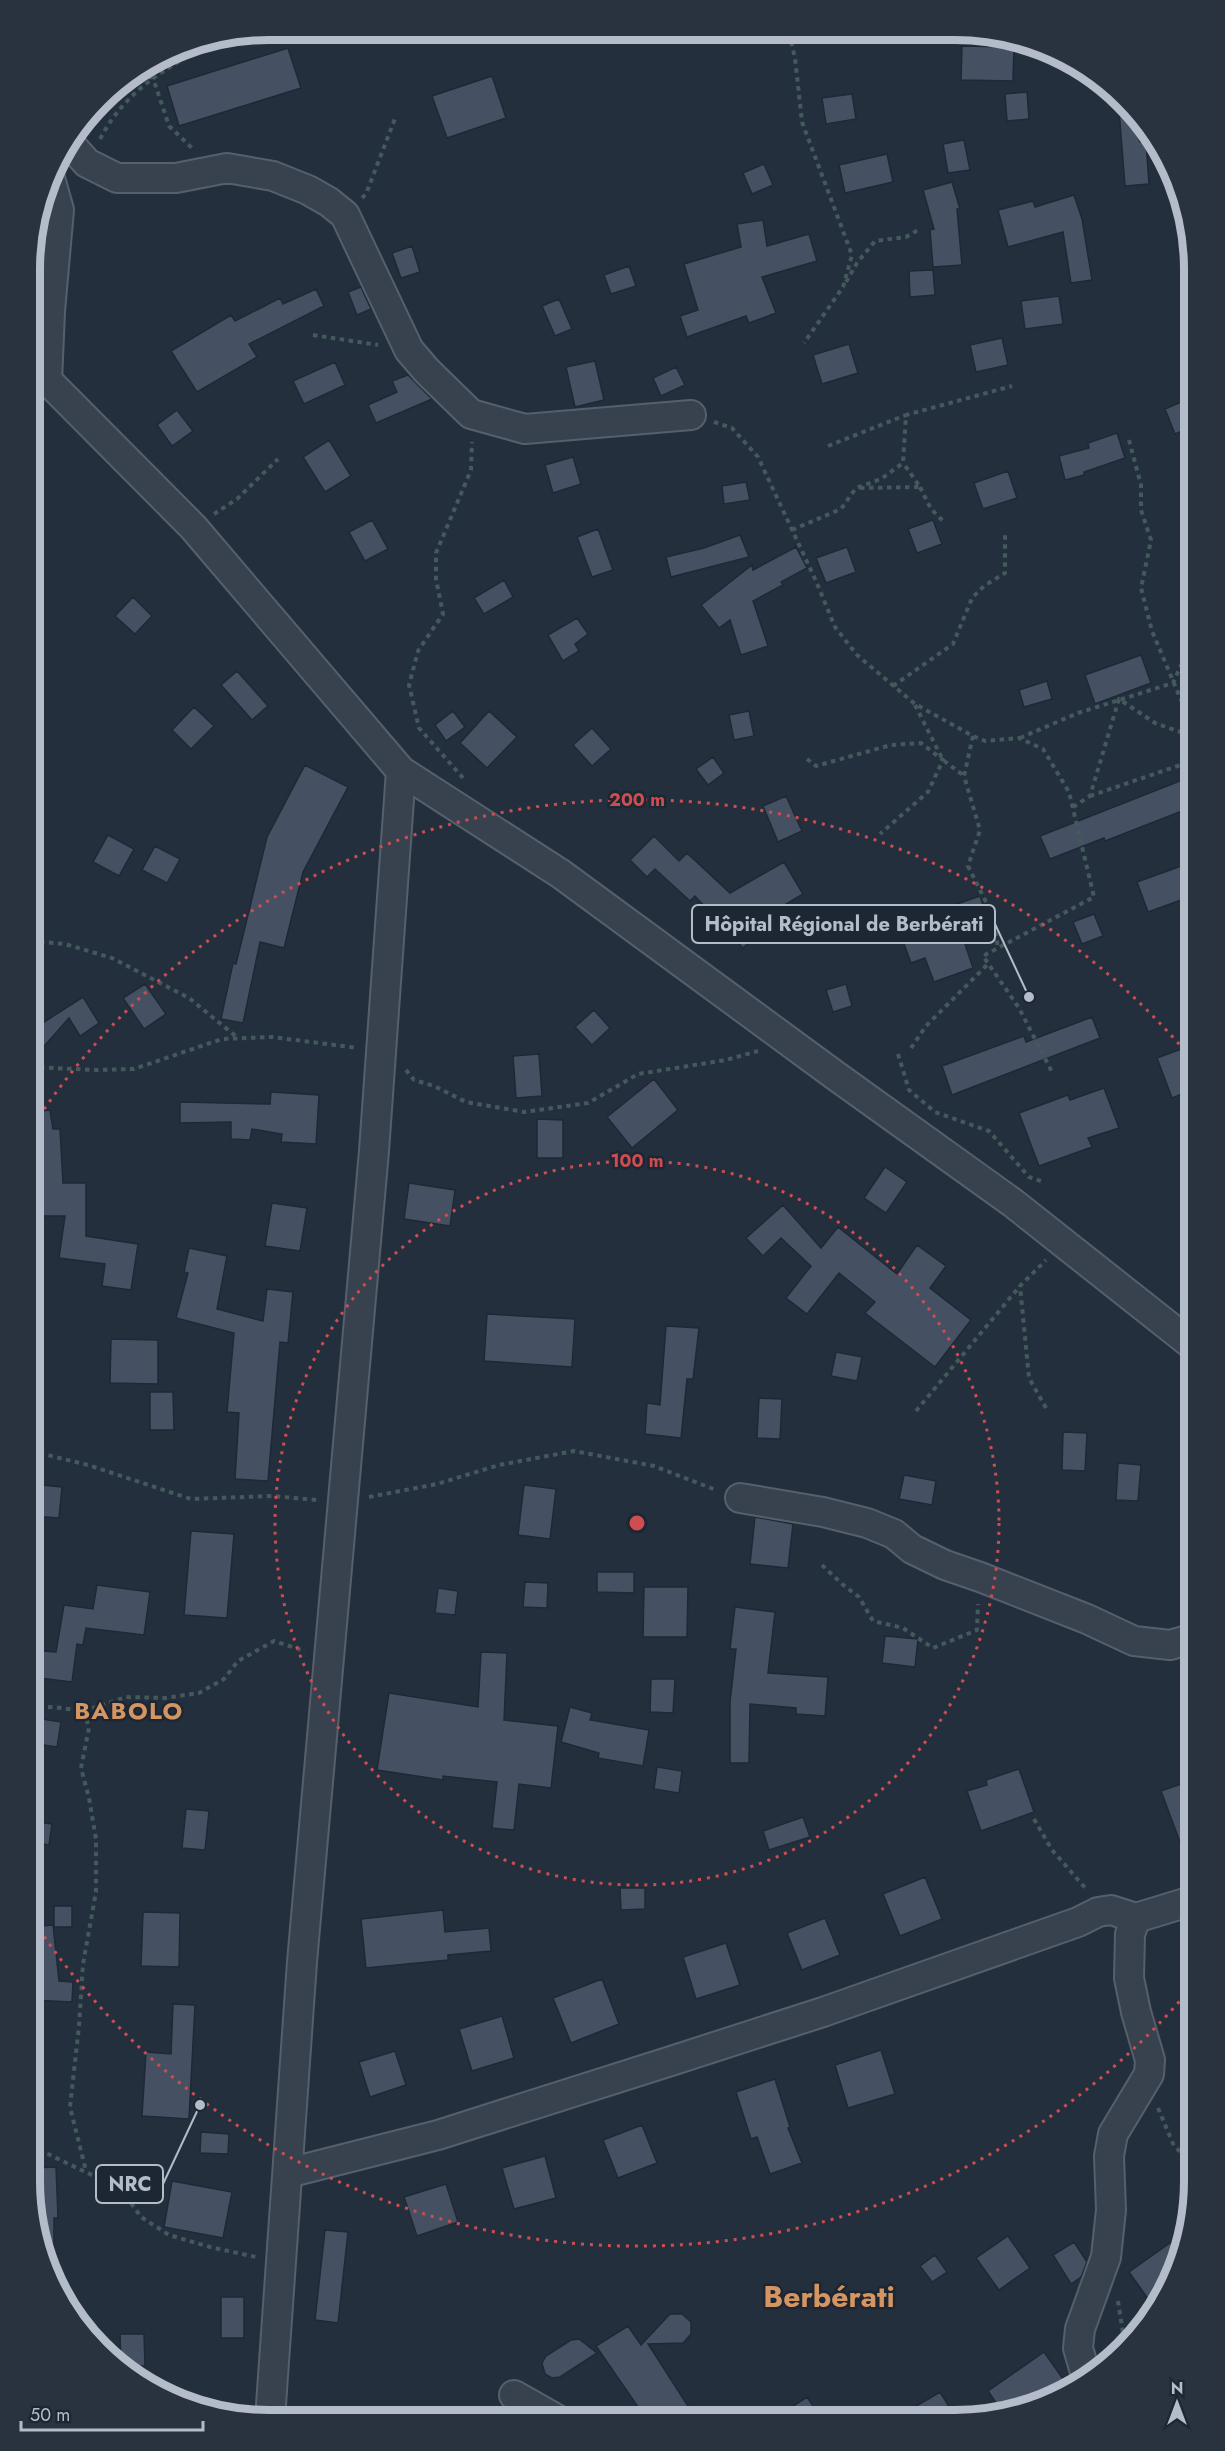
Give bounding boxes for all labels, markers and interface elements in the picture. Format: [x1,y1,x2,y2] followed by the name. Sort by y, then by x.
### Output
[609,787,665,813] text: 200 m
[692,905,995,943] callout: Hôpital Régional de Berbérati
[705,910,983,939] text: Hôpital Régional de Berbérati
[610,1148,664,1174] text: 100 m
[627,1513,647,1533] centre of rings
[74,1693,184,1728] district label: BABOLO
[96,2165,163,2203] callout: NRC
[109,2170,151,2199] text: NRC
[763,2275,895,2318] district label: Berbérati
[1147,2373,1207,2433] north arrow
[1171,2377,1183,2400] text: N
[21,2394,202,2432] scale bar
[30,2402,70,2428] text: 50 m

